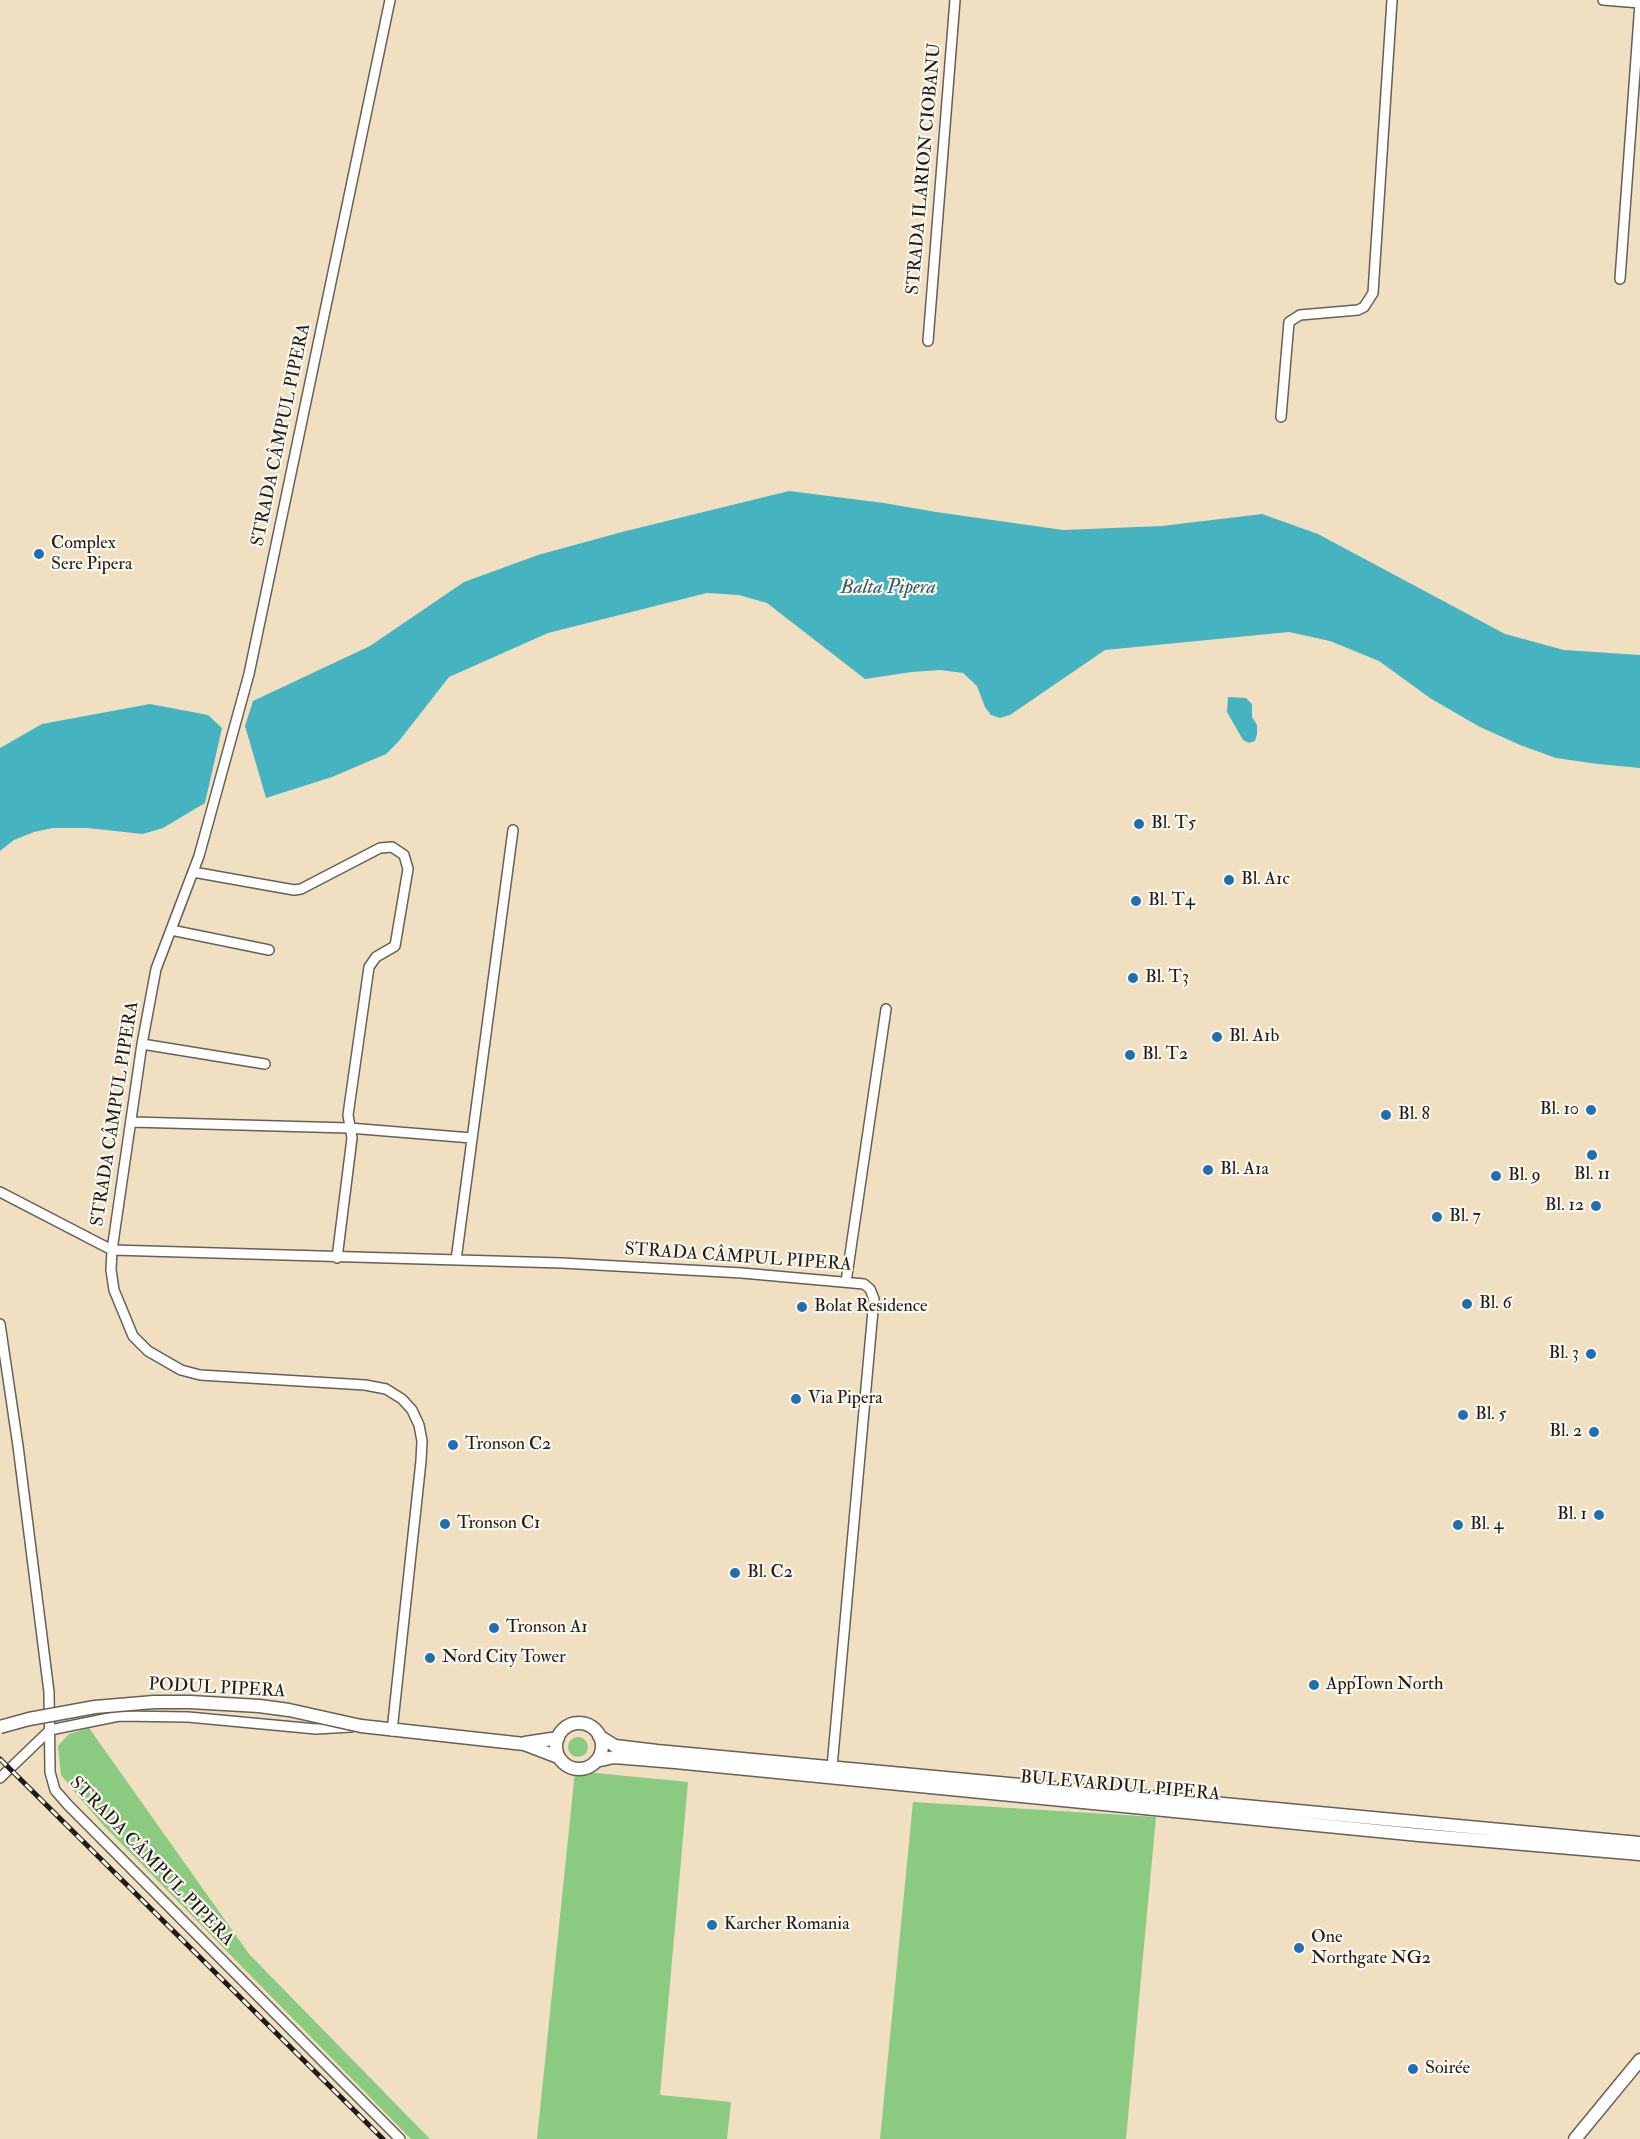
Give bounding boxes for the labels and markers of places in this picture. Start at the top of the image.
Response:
place label: Complex Sere Pipera [51,533,132,576]
marker: Complex Sere Pipera [32,547,46,561]
place label: Bl. T5 [1151,813,1196,835]
marker: Bl. T5 [1132,817,1146,831]
place label: Bl. A1c [1241,869,1290,891]
marker: Bl. A1c [1222,873,1236,887]
place label: Bl. T4 [1148,890,1195,912]
marker: Bl. T4 [1129,894,1143,908]
place label: Bl. T3 [1145,967,1189,989]
marker: Bl. T3 [1126,971,1140,985]
place label: Bl. A1b [1229,1026,1279,1048]
marker: Bl. A1b [1210,1030,1224,1044]
place label: Bl. T2 [1142,1044,1188,1066]
marker: Bl. T2 [1123,1048,1137,1062]
place label: Bl. 10 [1540,1099,1579,1121]
marker: Bl. 10 [1584,1103,1598,1117]
place label: Bl. 8 [1398,1104,1430,1126]
marker: Bl. 8 [1379,1108,1393,1122]
marker: Bl. 11 [1585,1148,1599,1162]
place label: Bl. A1a [1220,1159,1269,1181]
marker: Bl. A1a [1201,1163,1215,1177]
place label: Bl. 11 [1574,1164,1610,1186]
place label: Bl. 9 [1508,1165,1541,1187]
marker: Bl. 9 [1489,1169,1503,1183]
place label: Bl. 12 [1545,1195,1584,1217]
marker: Bl. 12 [1589,1199,1603,1213]
place label: Bl. 7 [1449,1206,1481,1228]
marker: Bl. 7 [1430,1210,1444,1224]
place label: Bl. 6 [1479,1293,1512,1315]
place label: Bolat Residence [814,1296,928,1318]
marker: Bl. 6 [1460,1297,1474,1311]
marker: Bolat Residence [795,1300,809,1314]
place label: Bl. 3 [1548,1343,1579,1365]
marker: Bl. 3 [1584,1347,1598,1361]
place label: Via Pipera [808,1388,883,1410]
marker: Via Pipera [789,1392,803,1406]
place label: Bl. 5 [1475,1404,1507,1426]
marker: Bl. 5 [1456,1408,1470,1422]
place label: Bl. 2 [1549,1421,1582,1443]
marker: Bl. 2 [1587,1425,1601,1439]
place label: Tronson C2 [465,1434,551,1456]
marker: Tronson C2 [446,1438,460,1452]
place label: Bl. 1 [1557,1504,1587,1526]
marker: Bl. 1 [1592,1508,1606,1522]
place label: Tronson C1 [457,1513,541,1535]
place label: Bl. 4 [1470,1514,1503,1536]
marker: Tronson C1 [438,1517,452,1531]
marker: Bl. 4 [1451,1518,1465,1532]
place label: Bl. C2 [747,1562,793,1584]
marker: Bl. C2 [728,1566,742,1580]
place label: Tronson A1 [506,1617,588,1639]
marker: Tronson A1 [487,1621,501,1635]
place label: Nord City Tower [442,1647,566,1669]
marker: Nord City Tower [423,1651,437,1665]
place label: AppTown North [1326,1674,1443,1696]
marker: AppTown North [1307,1678,1321,1692]
place label: Karcher Romania [724,1914,850,1936]
marker: Karcher Romania [705,1918,719,1932]
place label: One Northgate NG2 [1311,1927,1431,1970]
marker: One Northgate NG2 [1292,1941,1306,1955]
place label: Soirée [1425,2058,1470,2080]
marker: Soirée [1406,2062,1420,2076]

